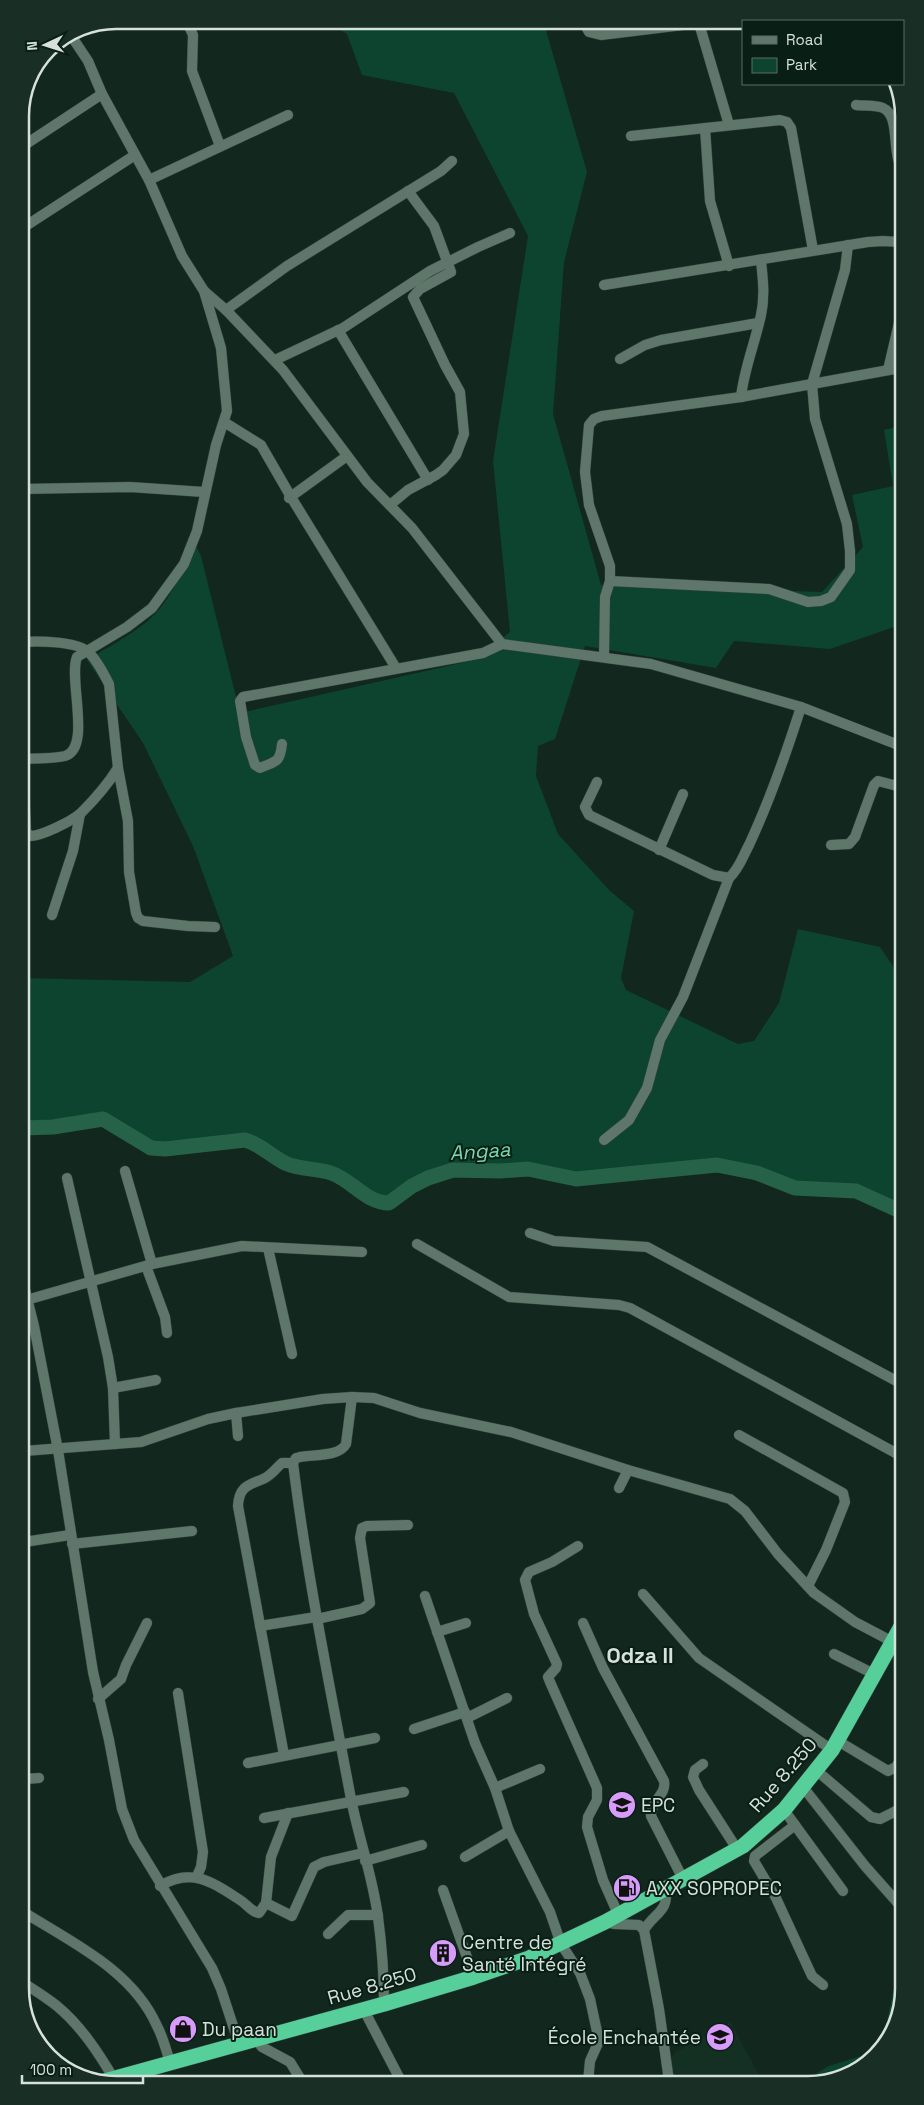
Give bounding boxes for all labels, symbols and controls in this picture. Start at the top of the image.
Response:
north arrow [20,20,70,70]
legend [742,20,904,85]
text: Road [786,30,823,49]
text: N [23,41,41,51]
text: Park [786,55,817,74]
water label: Angaa [449,1136,512,1166]
district label: Odza II [606,1642,674,1669]
street label: Rue 8.250 [744,1732,822,1818]
school or university icon: EPC [607,1790,637,1820]
place label: EPC [641,1793,675,1818]
fuel station icon: AXX SOPROPEC [612,1873,642,1903]
place label: AXX SOPROPEC [646,1876,782,1901]
place label: Centre de Santé Intégré [462,1930,586,1977]
building icon: Centre de Santé Intégré [428,1938,458,1968]
street label: Rue 8.250 [325,1961,419,2011]
shop icon: Du paan [168,2014,198,2044]
place label: Du paan [202,2017,277,2042]
school or university icon: École Enchantée [705,2022,735,2052]
place label: École Enchantée [548,2025,701,2050]
scale bar [22,2052,144,2084]
text: 100 m [30,2060,72,2079]

